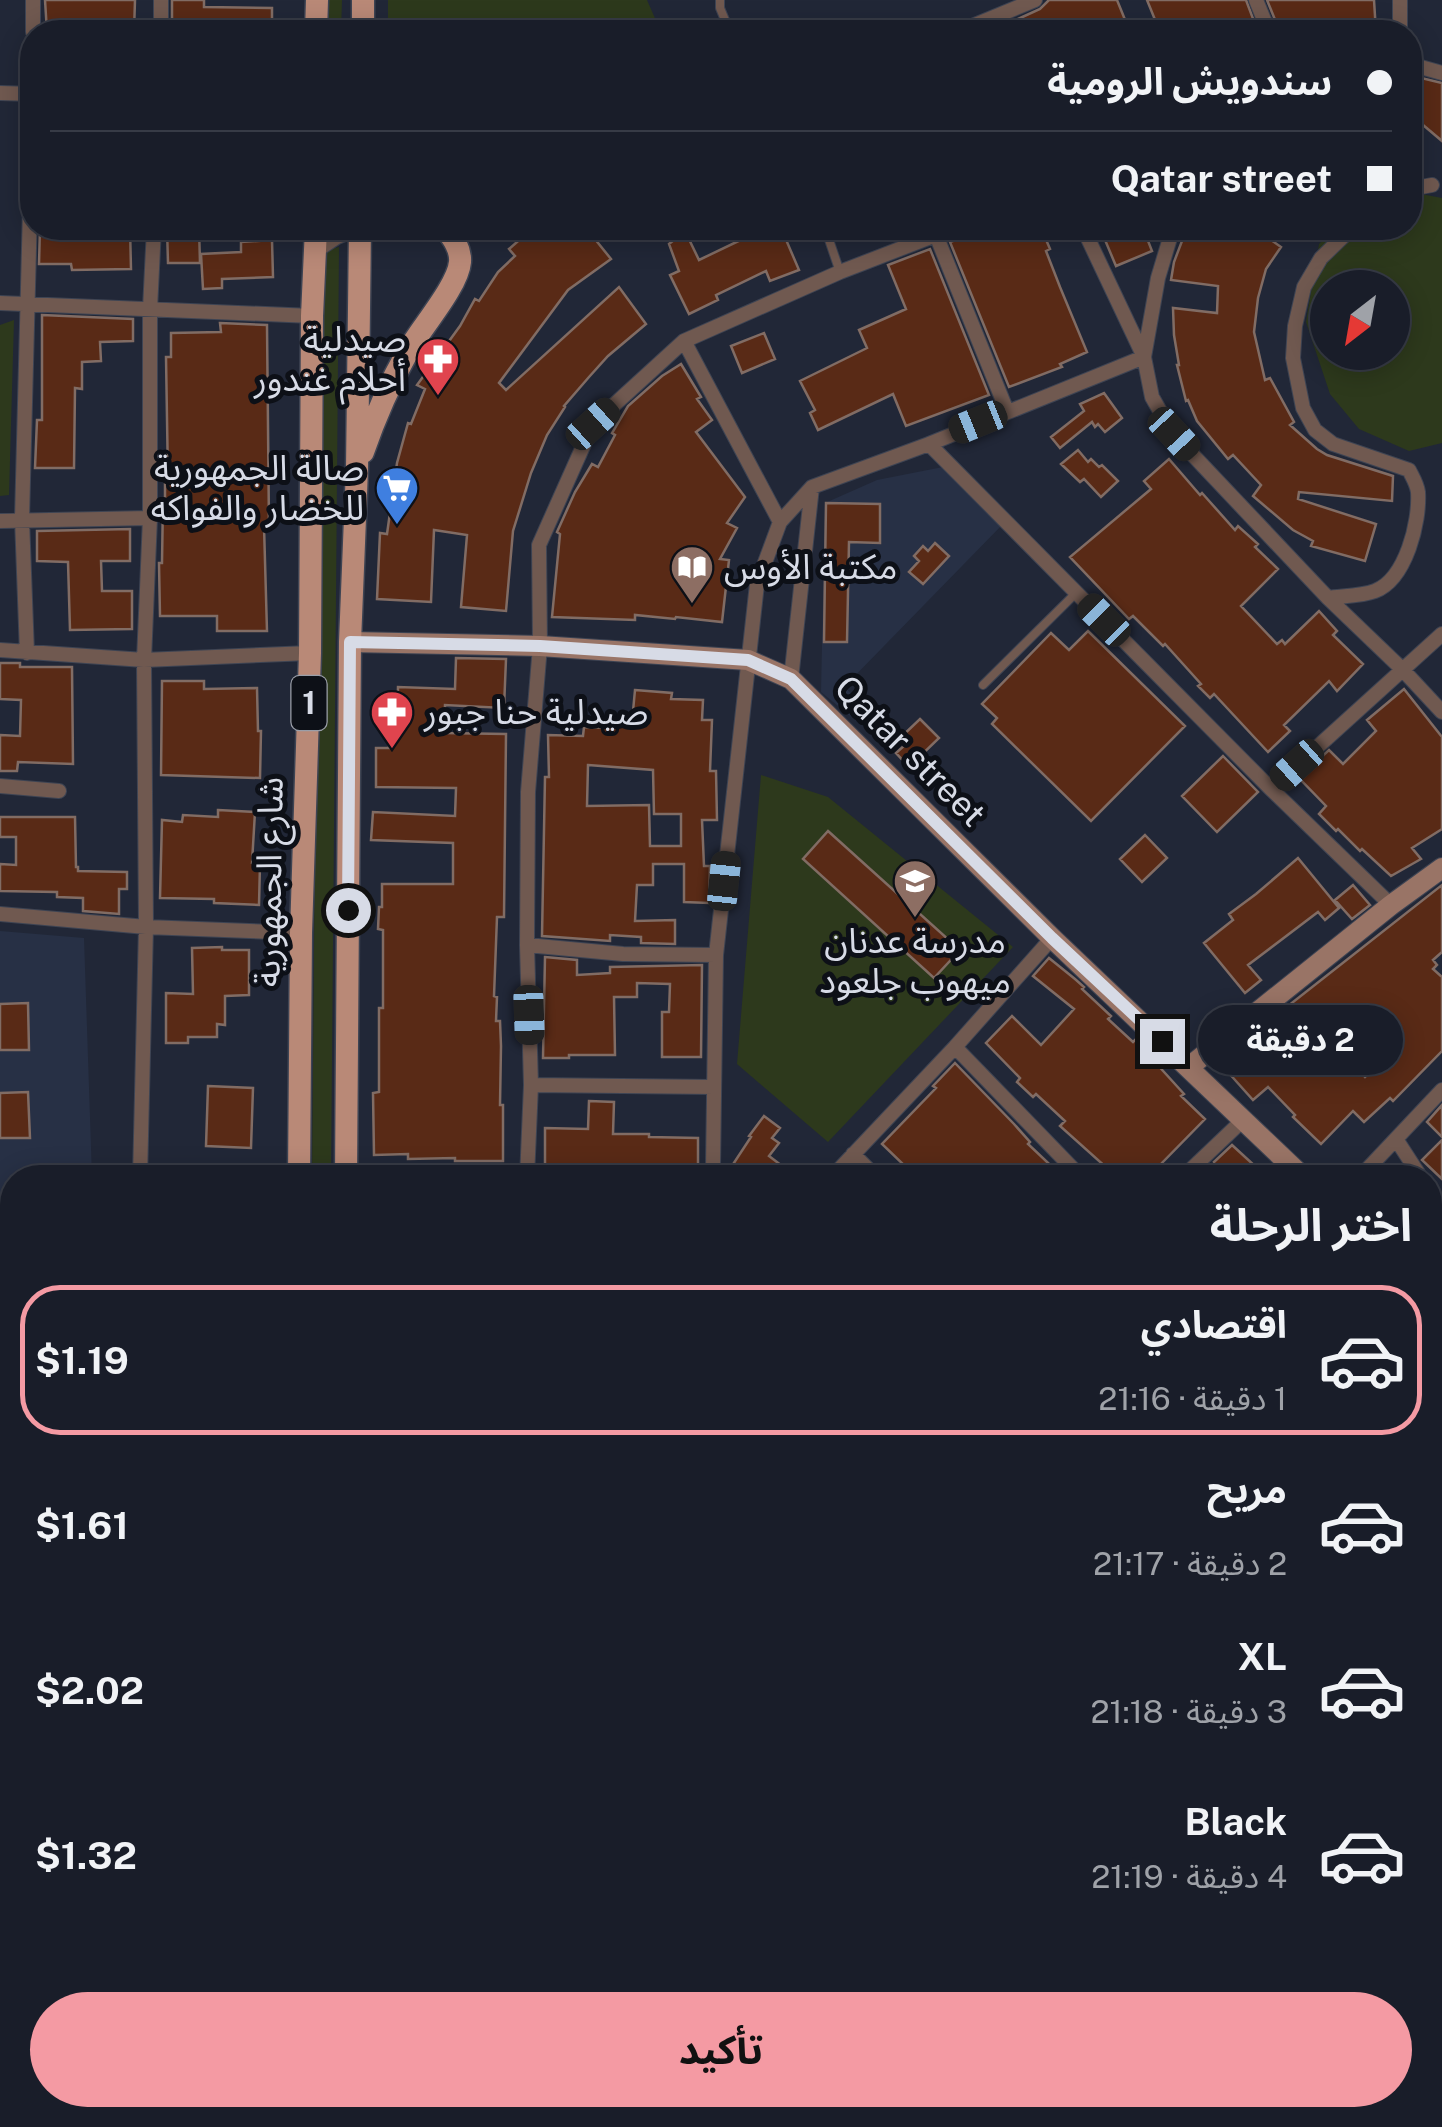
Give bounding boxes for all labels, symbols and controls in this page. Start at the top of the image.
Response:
text: سندويش الرومية [1047,59,1332,104]
text: Qatar street [1111,156,1332,201]
north arrow [1310,270,1410,370]
map controls [1310,270,1410,370]
place label: صيدلية أحلام غندور [253,318,406,405]
pharmacy icon: صيدلية أحلام غندور [415,336,461,397]
car [561,393,625,455]
car [945,397,1011,447]
car [1143,402,1205,466]
place label: صالة الجمهورية للخضار والفواكه [151,447,364,529]
supermarket icon: صالة الجمهورية للخضار والفواكه [374,465,420,526]
library icon: مكتبة الأوس [669,544,715,605]
place label: مكتبة الأوس [724,546,897,587]
car [1072,588,1136,652]
street label: Qatar street [826,667,994,835]
road number: 1 [292,676,326,730]
pharmacy icon: صيدلية حنا جبور [369,689,415,750]
place label: صيدلية حنا جبور [423,691,648,733]
car [1265,734,1329,796]
street label: شارع الجمهورية [246,777,297,988]
car [706,850,742,912]
school or university icon: مدرسة عدنان ميهوب جلعود [892,858,938,919]
route start [326,888,371,933]
place label: مدرسة عدنان ميهوب جلعود [819,920,1011,1001]
car [513,984,545,1046]
callout: 2 دقيقة [1197,1006,1402,1076]
route end [1140,1019,1185,1064]
text: 2 دقيقة [1246,1021,1355,1058]
text: اختر الرحلة [1210,1198,1412,1251]
text: اقتصادي [1141,1302,1287,1347]
icon: car [1317,1315,1407,1405]
text: $1.19 [35,1338,129,1383]
text: 1 دقيقة · 21:16 [1098,1380,1287,1417]
text: مريح [1207,1467,1287,1512]
icon: car [1317,1480,1407,1570]
text: $1.61 [35,1503,129,1548]
text: 2 دقيقة · 21:17 [1093,1545,1287,1582]
text: XL [1238,1634,1287,1679]
icon: car [1317,1645,1407,1735]
text: $2.02 [35,1668,144,1713]
text: 3 دقيقة · 21:18 [1090,1693,1287,1730]
text: Black [1184,1799,1287,1844]
icon: car [1317,1810,1407,1900]
text: $1.32 [35,1833,137,1878]
text: 4 دقيقة · 21:19 [1091,1858,1287,1895]
button: تأكيد [30,1992,1412,2107]

